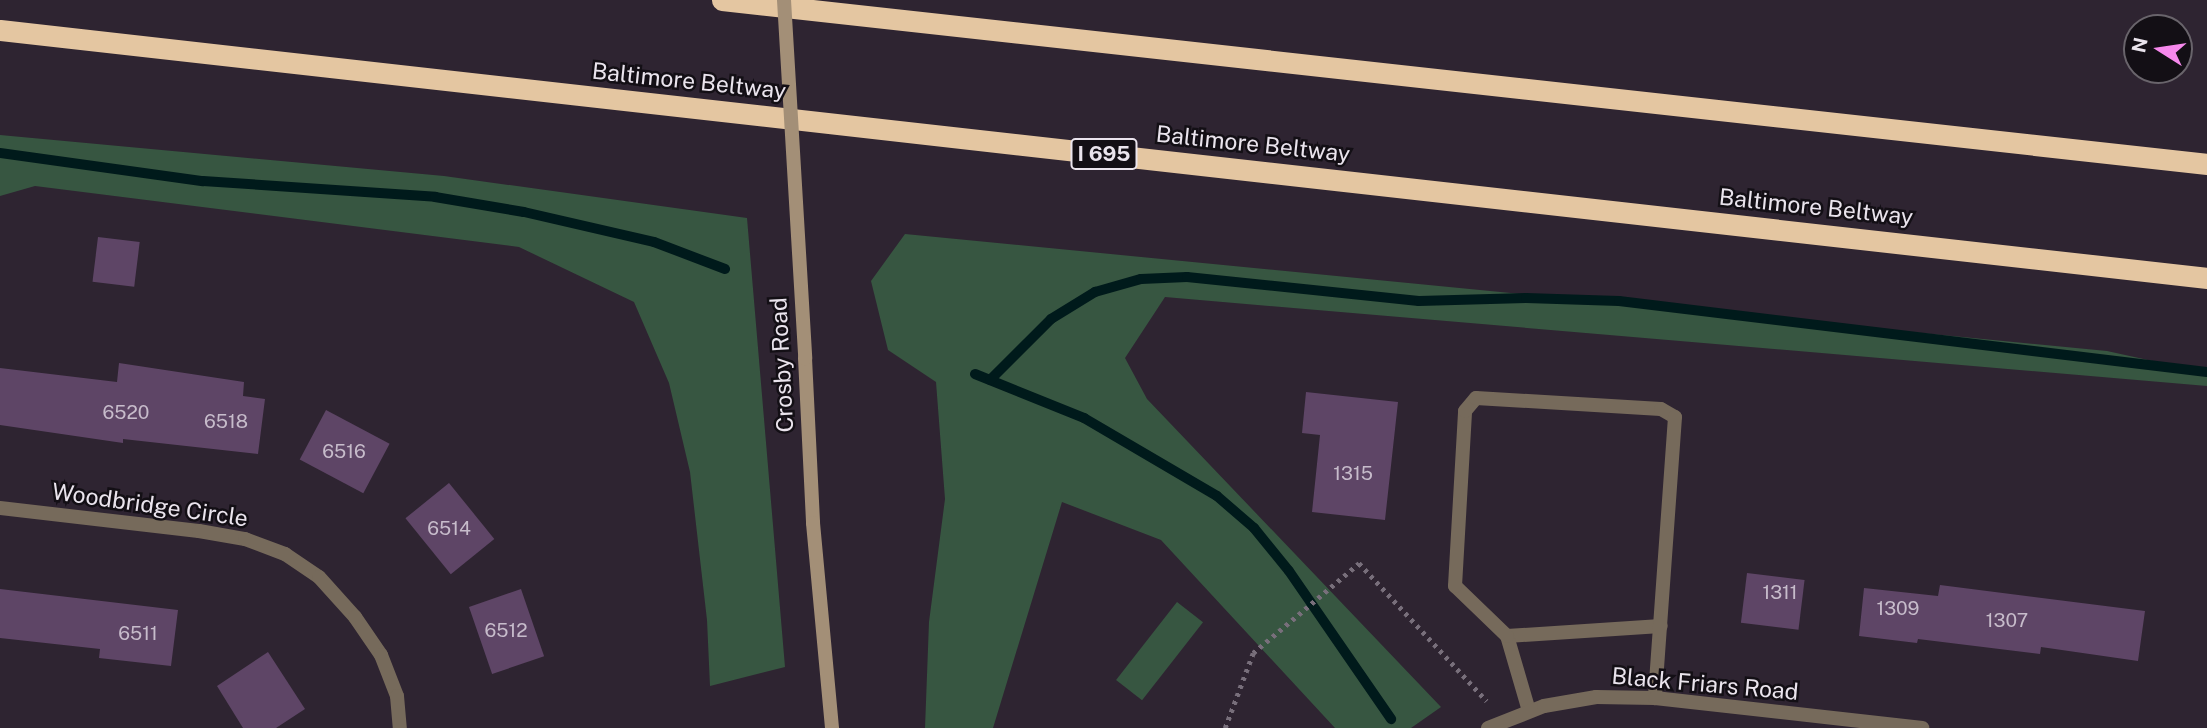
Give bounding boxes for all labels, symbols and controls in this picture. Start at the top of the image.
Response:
north arrow [2123,14,2193,84]
text: N [2127,36,2152,55]
street label: Baltimore Beltway [590,57,788,105]
street label: Baltimore Beltway [1154,120,1352,168]
road number: I 695 [1069,136,1139,172]
street label: Baltimore Beltway [1717,183,1915,231]
street label: Crosby Road [765,297,799,433]
house number: 6520 [103,402,149,424]
house number: 6518 [204,411,248,433]
house number: 6516 [322,441,366,463]
house number: 1315 [1333,463,1373,485]
street label: Woodbridge Circle [50,478,250,532]
house number: 6514 [427,518,471,540]
house number: 1311 [1762,582,1798,604]
house number: 1309 [1877,598,1919,620]
house number: 1307 [1986,610,2028,632]
house number: 6512 [484,620,528,642]
house number: 6511 [118,623,158,645]
street label: Black Friars Road [1610,662,1800,706]

